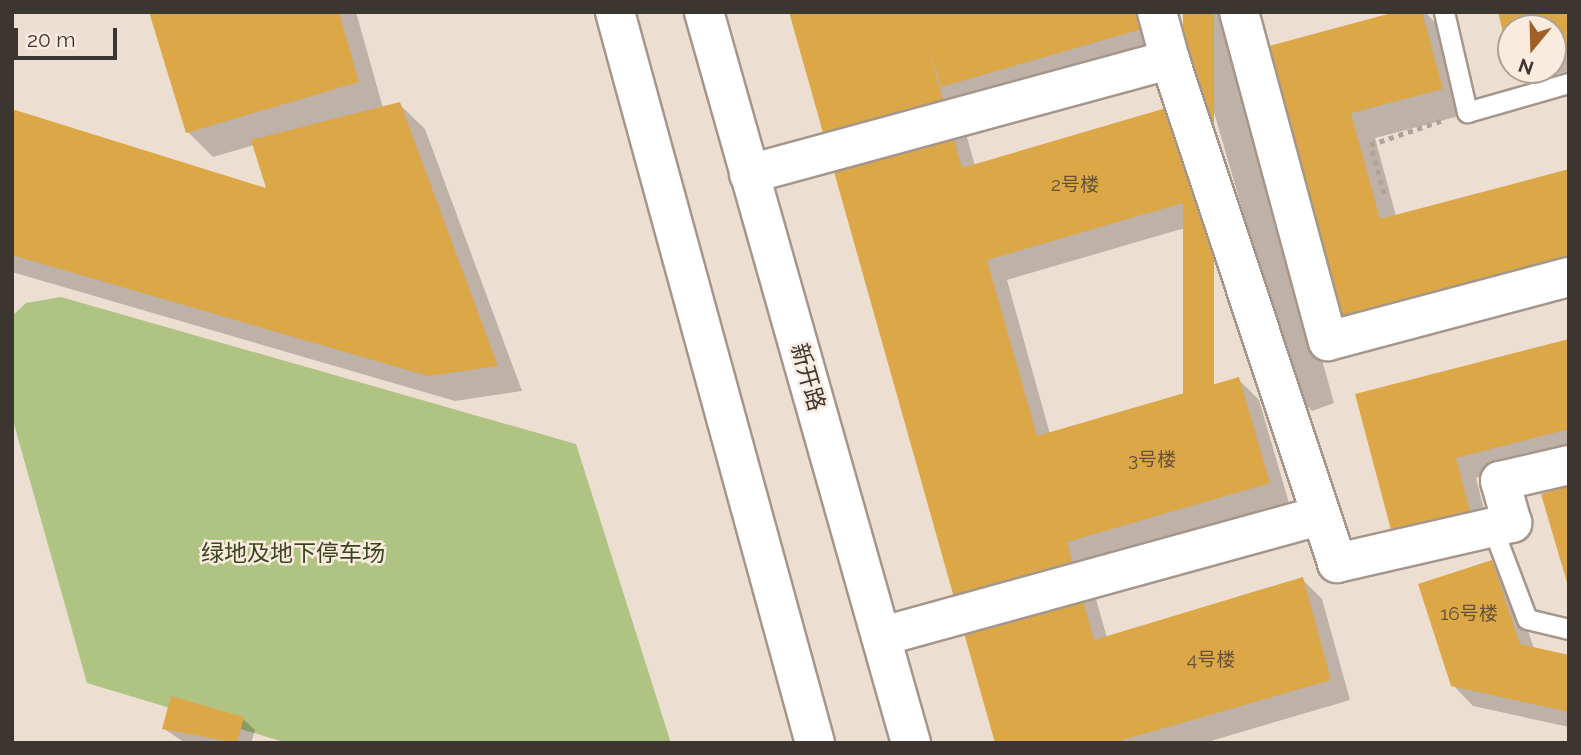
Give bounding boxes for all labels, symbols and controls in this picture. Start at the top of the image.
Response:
scale bar [18,14,121,58]
north arrow [1497,14,1567,84]
text: 20 m [27,27,75,52]
text: N [1515,54,1536,80]
house number: 2号楼 [1051,174,1099,196]
street label: 新开路 [785,340,831,414]
house number: 3号楼 [1128,449,1176,471]
park label: 绿地及地下停车场 [201,539,385,567]
house number: 16号楼 [1440,603,1498,625]
house number: 4号楼 [1187,649,1235,671]

